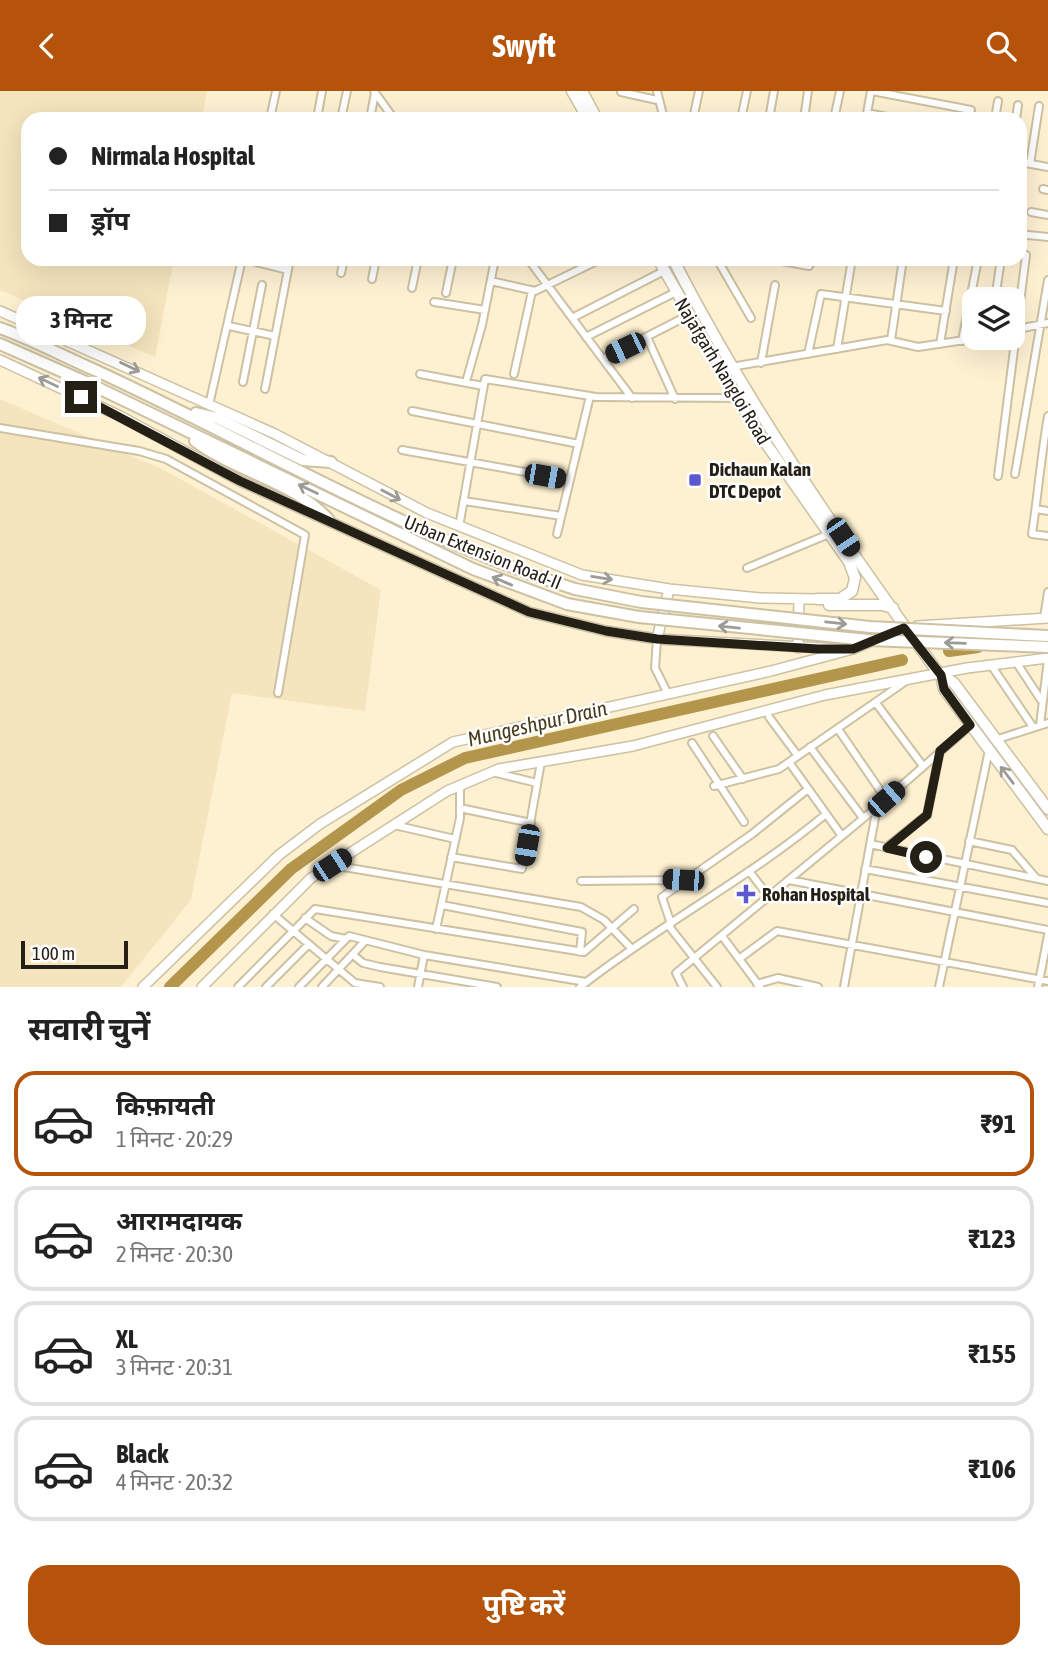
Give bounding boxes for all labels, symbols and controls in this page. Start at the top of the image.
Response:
icon: back [28,27,66,65]
text: Swyft [492,27,556,64]
icon: search [982,27,1020,65]
text: Nirmala Hospital [91,141,255,171]
text: ड्रॉप [91,206,129,236]
map controls [962,287,1025,350]
button: layers [962,287,1025,350]
street label: Najafgarh Nangloi Road [671,294,775,448]
callout: 3 मिनट [16,295,146,345]
text: 3 मिनट [50,307,112,333]
car [602,329,649,367]
one-way arrow [119,361,140,374]
one-way arrow [38,375,60,388]
route end [65,381,97,413]
place label: Dichaun Kalan DTC Depot [709,458,811,502]
car [523,462,568,490]
marker: Dichaun Kalan DTC Depot [687,472,703,488]
one-way arrow [298,482,319,495]
one-way arrow [380,489,401,502]
street label: Urban Extension Road-II [401,510,565,594]
car [823,514,864,560]
one-way arrow [590,572,613,585]
one-way arrow [492,574,514,587]
one-way arrow [825,617,847,630]
one-way arrow [718,620,740,633]
one-way arrow [944,637,967,650]
water label: Mungeshpur Drain [465,695,609,751]
one-way arrow [999,766,1014,784]
car [864,777,909,821]
car [514,822,541,868]
route start [910,841,942,873]
car [309,845,356,885]
car [662,868,705,892]
place label: Rohan Hospital [762,883,871,905]
marker: Rohan Hospital [736,884,756,904]
scale bar [21,938,128,970]
text: 100 m [32,942,75,964]
text: सवारी चुनें [28,1010,150,1047]
text: किफ़ायती [116,1091,215,1121]
icon: car [32,1092,95,1155]
text: ₹91 [980,1109,1016,1139]
text: 1 मिनट · 20:29 [116,1126,233,1152]
text: आरामदायक [116,1206,242,1236]
icon: car [32,1207,95,1270]
text: ₹123 [968,1224,1016,1254]
text: 2 मिनट · 20:30 [116,1241,233,1267]
icon: car [32,1322,95,1385]
text: XL [116,1324,138,1354]
text: ₹155 [968,1339,1016,1369]
text: 3 मिनट · 20:31 [116,1354,233,1380]
icon: car [32,1437,95,1500]
text: Black [116,1439,168,1469]
text: ₹106 [968,1454,1016,1484]
text: 4 मिनट · 20:32 [116,1469,233,1495]
button: पुष्टि करें [28,1565,1020,1645]

